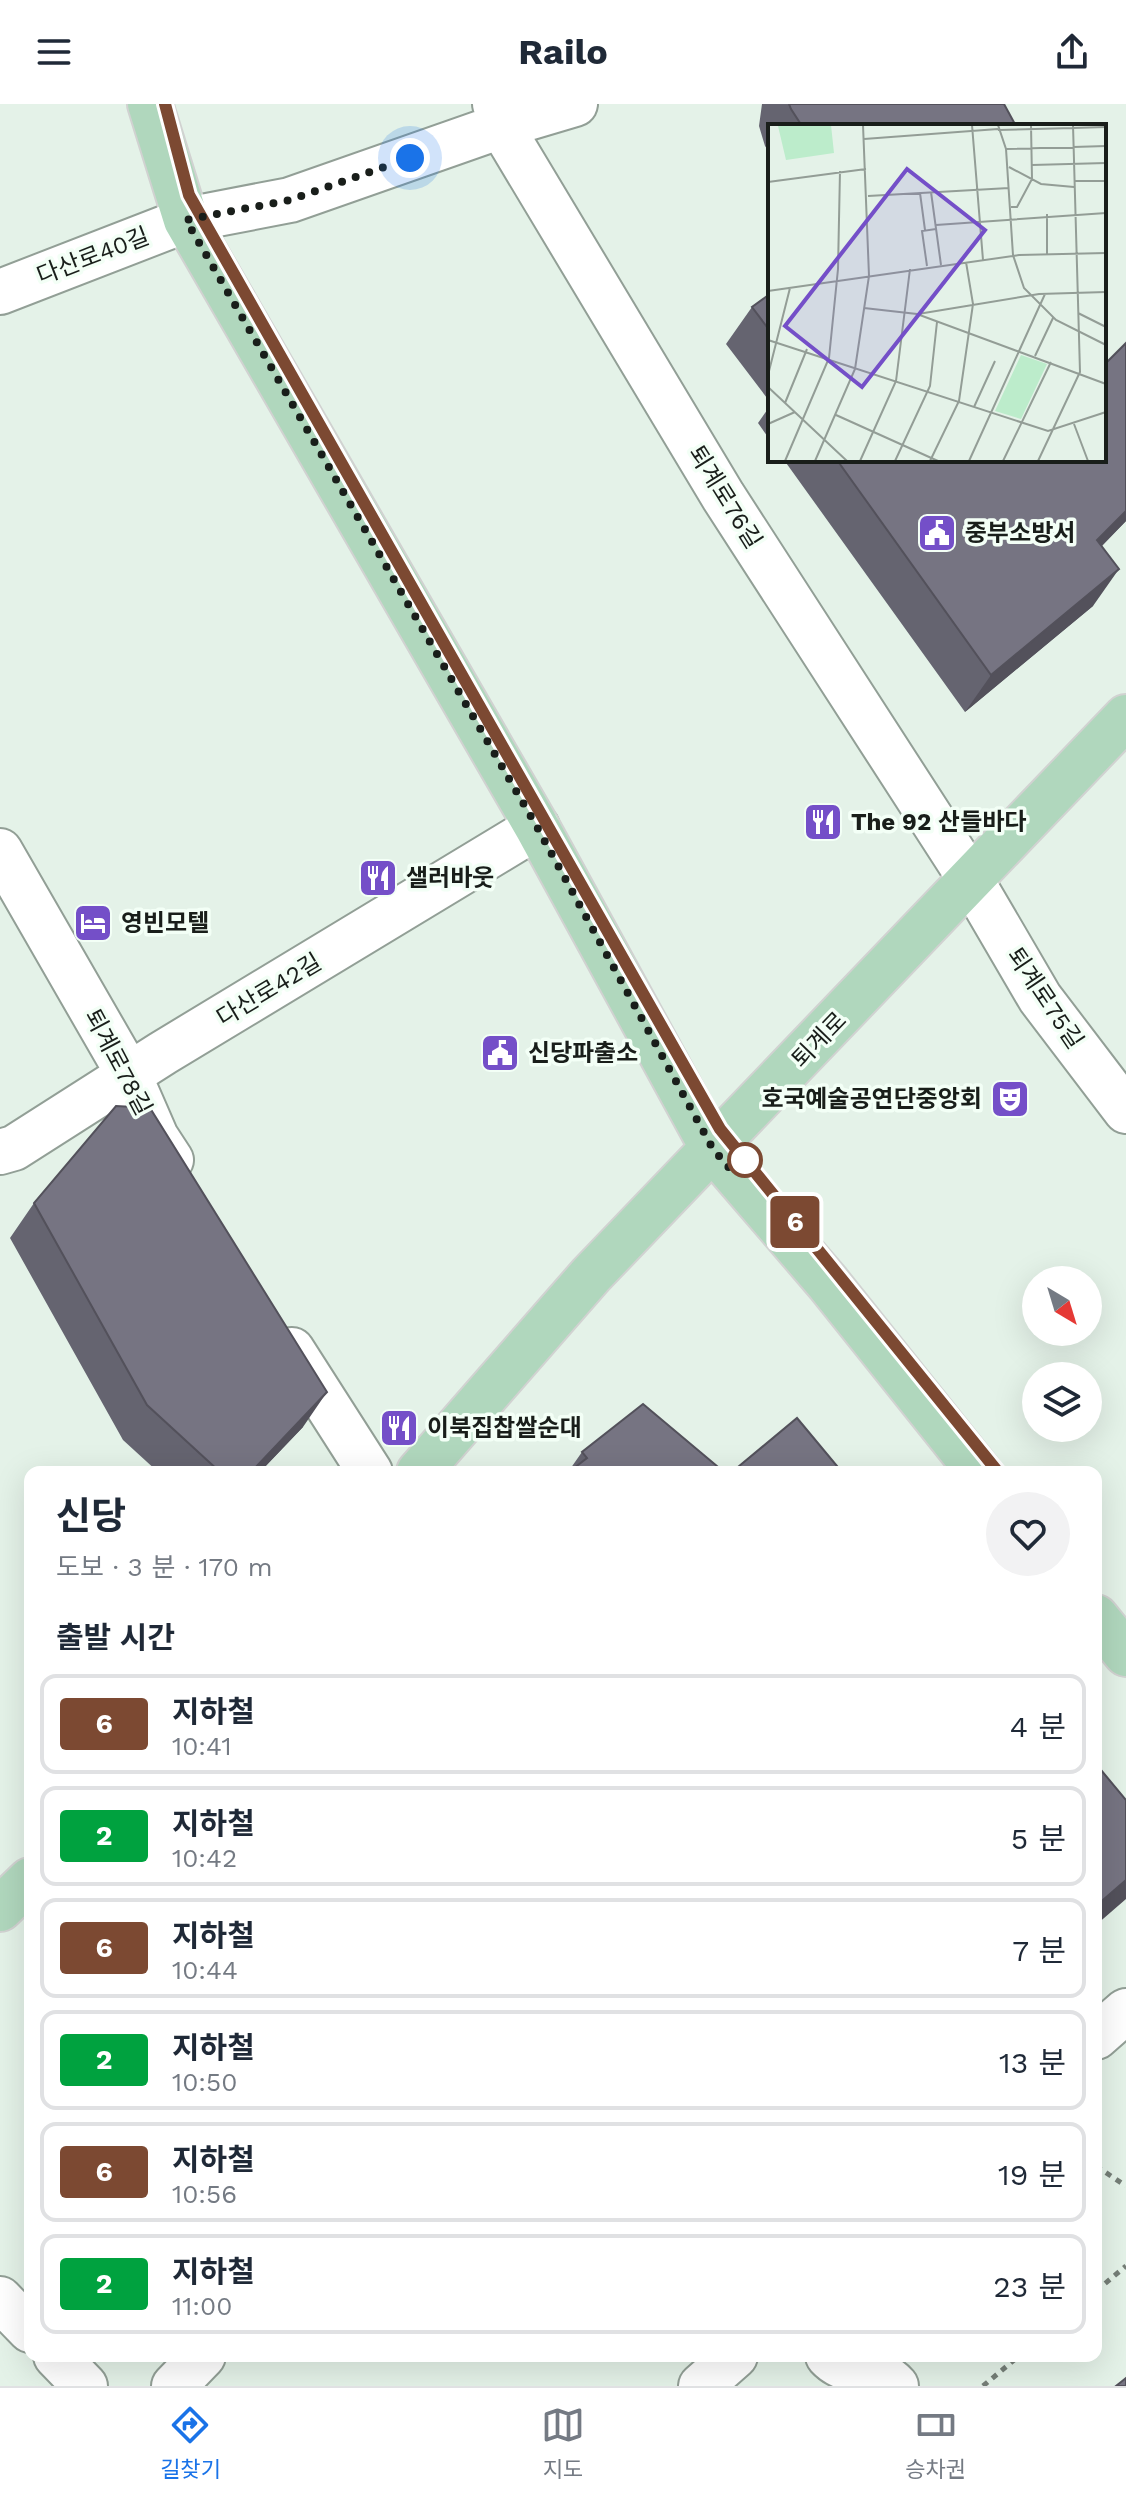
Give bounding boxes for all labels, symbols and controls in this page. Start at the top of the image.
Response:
icon: menu [32,30,76,74]
icon: share [1050,30,1094,74]
text: Railo [518,31,608,73]
inset map [768,124,1106,462]
your location [390,138,430,178]
street label: 다산로40길 [33,222,153,290]
street label: 퇴계로76길 [682,440,768,554]
public building icon: 중부소방서 [916,512,958,554]
place label: 중부소방서 [965,519,1075,547]
restaurant icon: The 92 산들바다 [802,801,844,843]
place label: The 92 산들바다 [851,808,1026,836]
restaurant icon: 샐러바웃 [357,857,399,899]
place label: 샐러바웃 [406,864,494,892]
hotel icon: 영빈모텔 [72,902,114,944]
place label: 영빈모텔 [121,909,209,937]
street label: 퇴계로75길 [1001,942,1089,1054]
street label: 다산로42길 [212,948,326,1032]
street label: 퇴계로78길 [78,1004,158,1120]
street label: 퇴계로 [786,1006,852,1074]
public building icon: 신당파출소 [479,1032,521,1074]
place label: 신당파출소 [528,1039,638,1067]
theatre icon: 호국예술공연단중앙회 [989,1078,1031,1120]
place label: 호국예술공연단중앙회 [761,1085,982,1113]
unlabelled marker [728,1143,762,1177]
line badge: 6 [769,1196,821,1248]
text: 6 [786,1205,804,1238]
north arrow [1022,1266,1102,1346]
map controls [1022,1266,1102,1442]
button: layers [1022,1362,1102,1442]
restaurant icon: 이북집찹쌀순대 [378,1407,420,1449]
place label: 이북집찹쌀순대 [427,1414,582,1442]
button: heart [986,1492,1070,1576]
text: 신당 [56,1494,126,1538]
text: 도보 · 3 분 · 170 m [56,1552,273,1582]
text: 출발 시간 [56,1620,175,1655]
text: 지하철 [172,1694,255,1729]
text: 6 [95,1707,113,1740]
text: 4 분 [1010,1709,1066,1744]
text: 10:41 [172,1731,232,1761]
text: 지하철 [172,1806,255,1841]
text: 2 [96,1819,112,1852]
text: 5 분 [1011,1821,1066,1856]
text: 10:42 [172,1843,237,1873]
text: 지하철 [172,1918,255,1953]
text: 6 [95,1931,113,1964]
text: 7 분 [1012,1933,1066,1968]
text: 10:44 [172,1955,238,1985]
text: 지하철 [172,2030,255,2065]
text: 2 [96,2043,112,2076]
text: 13 분 [999,2045,1066,2080]
text: 10:50 [172,2067,237,2097]
text: 지하철 [172,2142,255,2177]
text: 6 [95,2155,113,2188]
text: 19 분 [998,2157,1066,2192]
text: 10:56 [172,2179,237,2209]
text: 지하철 [172,2254,255,2289]
text: 2 [96,2267,112,2300]
text: 23 분 [993,2269,1066,2304]
text: 11:00 [172,2291,232,2321]
tab: 길찾기 [160,2403,221,2483]
tab: 지도 [541,2403,585,2483]
tab: 승차권 [905,2403,966,2483]

